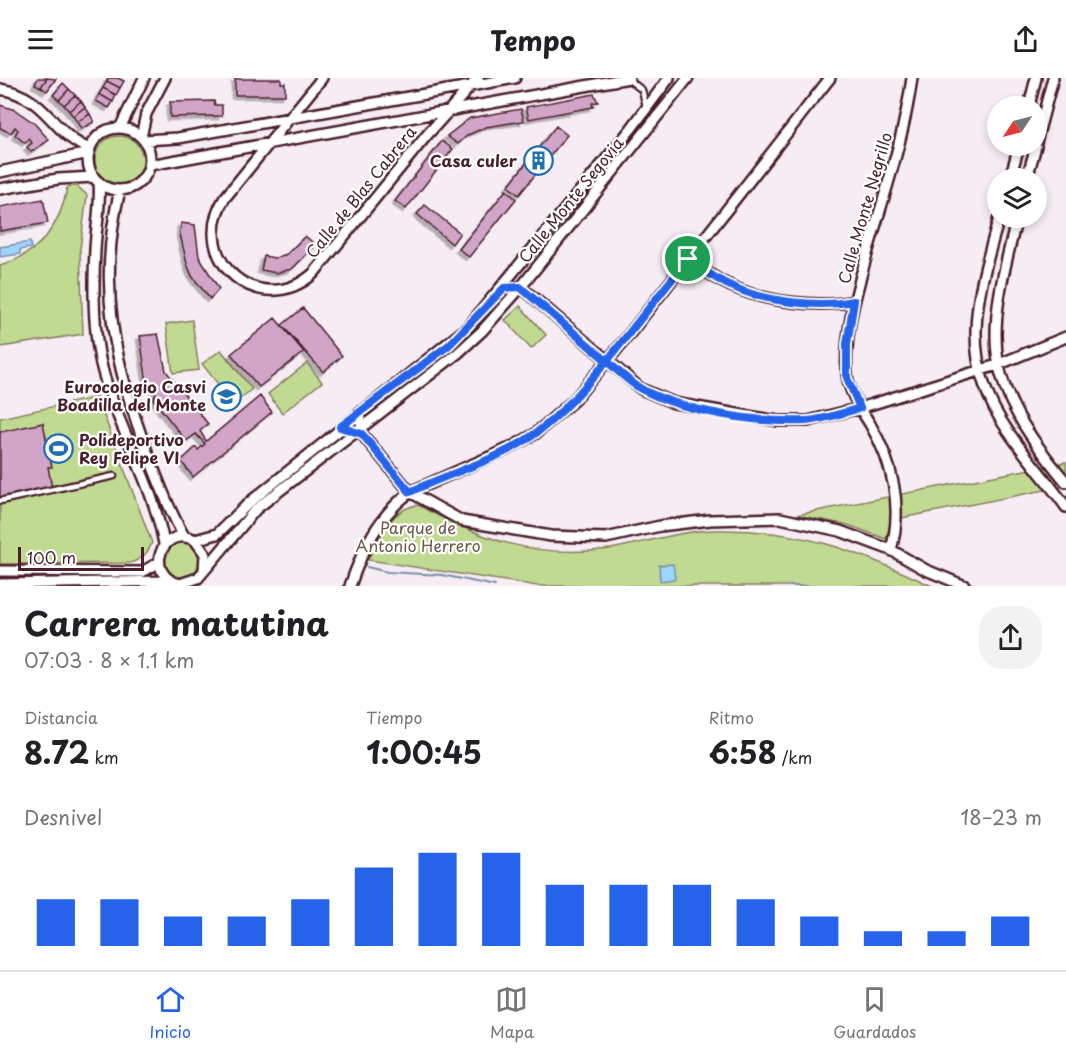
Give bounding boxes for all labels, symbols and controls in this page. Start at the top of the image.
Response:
text: Tempo [490,19,576,60]
icon: menu [24,23,57,56]
icon: share [1009,23,1042,56]
north arrow [987,96,1047,156]
map controls [987,96,1047,228]
street label: Calle de Blas Cabrera [299,120,421,263]
street label: Calle Monte Negrillo [831,129,897,286]
street label: Calle Monte Segovia [512,131,629,267]
building icon: Casa culer [522,145,554,177]
place label: Casa culer [430,148,518,172]
button: layers [987,168,1047,228]
pin [662,233,713,284]
icon: arrive [671,242,704,275]
place label: Eurocolegio Casvi Boadilla del Monte [57,374,206,416]
school or university icon: Eurocolegio Casvi Boadilla del Monte [211,380,243,412]
place label: Polideportivo Rey Felipe VI [79,427,184,469]
sports icon: Polideportivo Rey Felipe VI [42,433,74,465]
park label: Parque de Antonio Herrero [355,515,481,557]
scale bar [18,544,144,571]
text: 100 m [27,545,76,569]
text: Carrera matutina [24,597,329,647]
button: share [979,606,1042,669]
text: 07:03 · 8 × 1.1 km [24,645,195,675]
text: Distancia [24,705,98,729]
text: Tiempo [366,705,422,729]
text: Ritmo [709,705,754,729]
text: 8.72 [24,729,89,774]
text: 1:00:45 [366,729,482,774]
text: 6:58 [709,729,777,774]
text: km [89,745,118,769]
text: /km [777,745,812,769]
text: Desnivel [24,802,102,832]
text: 18–23 m [960,802,1042,832]
tab: Inicio [150,983,191,1043]
tab: Mapa [490,983,534,1043]
tab: Guardados [833,983,916,1043]

